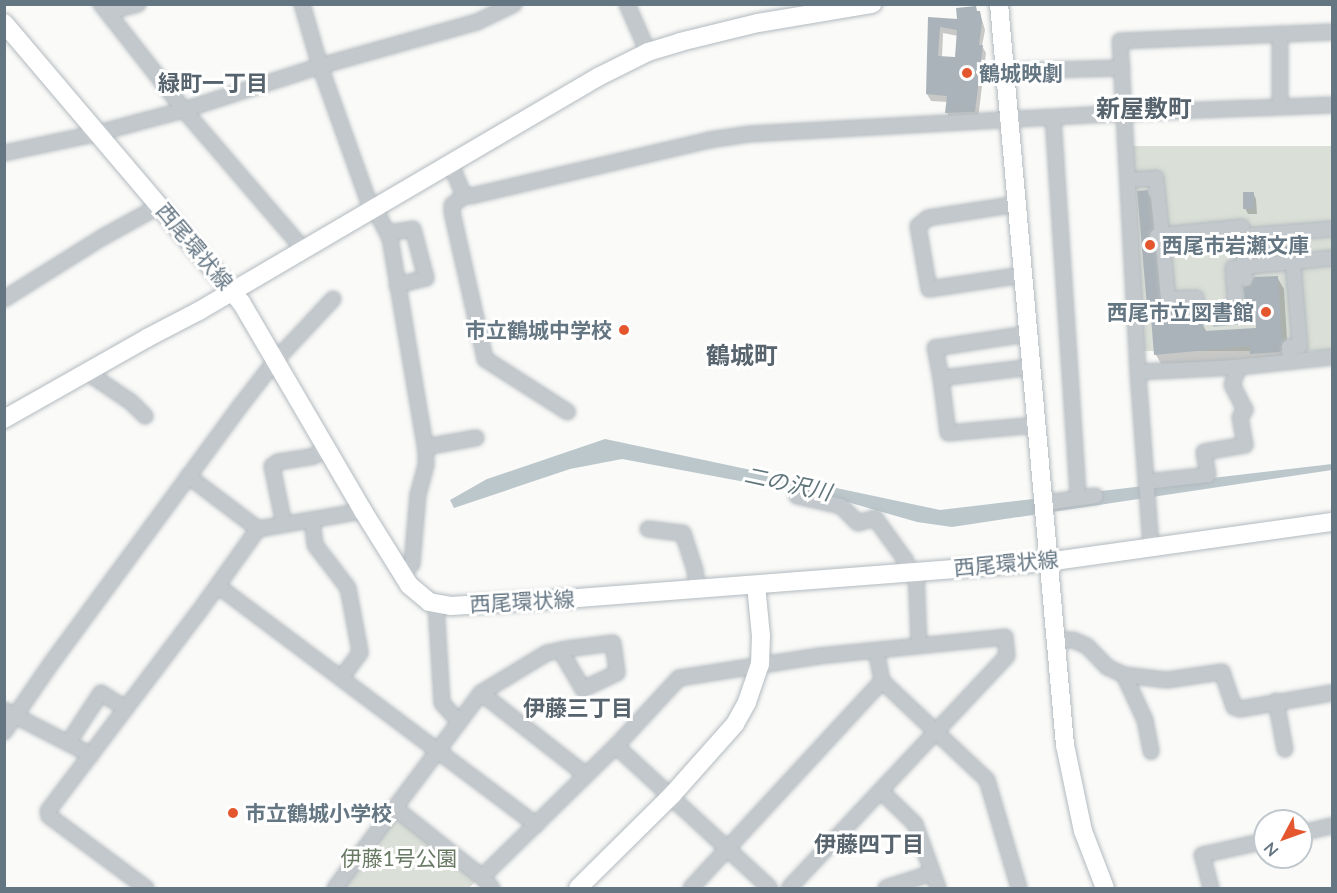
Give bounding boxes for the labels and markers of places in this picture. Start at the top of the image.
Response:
place label: 鶴城映劇 [979,60,1063,86]
marker: 鶴城映劇 [960,66,974,80]
place label: 西尾市岩瀬文庫 [1162,232,1309,258]
marker: 西尾市岩瀬文庫 [1143,238,1157,252]
place label: 西尾市立図書館 [1107,299,1254,325]
marker: 西尾市立図書館 [1259,305,1273,319]
place label: 市立鶴城中学校 [465,317,612,343]
marker: 市立鶴城中学校 [617,323,631,337]
place label: 市立鶴城小学校 [245,800,392,826]
marker: 市立鶴城小学校 [226,806,240,820]

